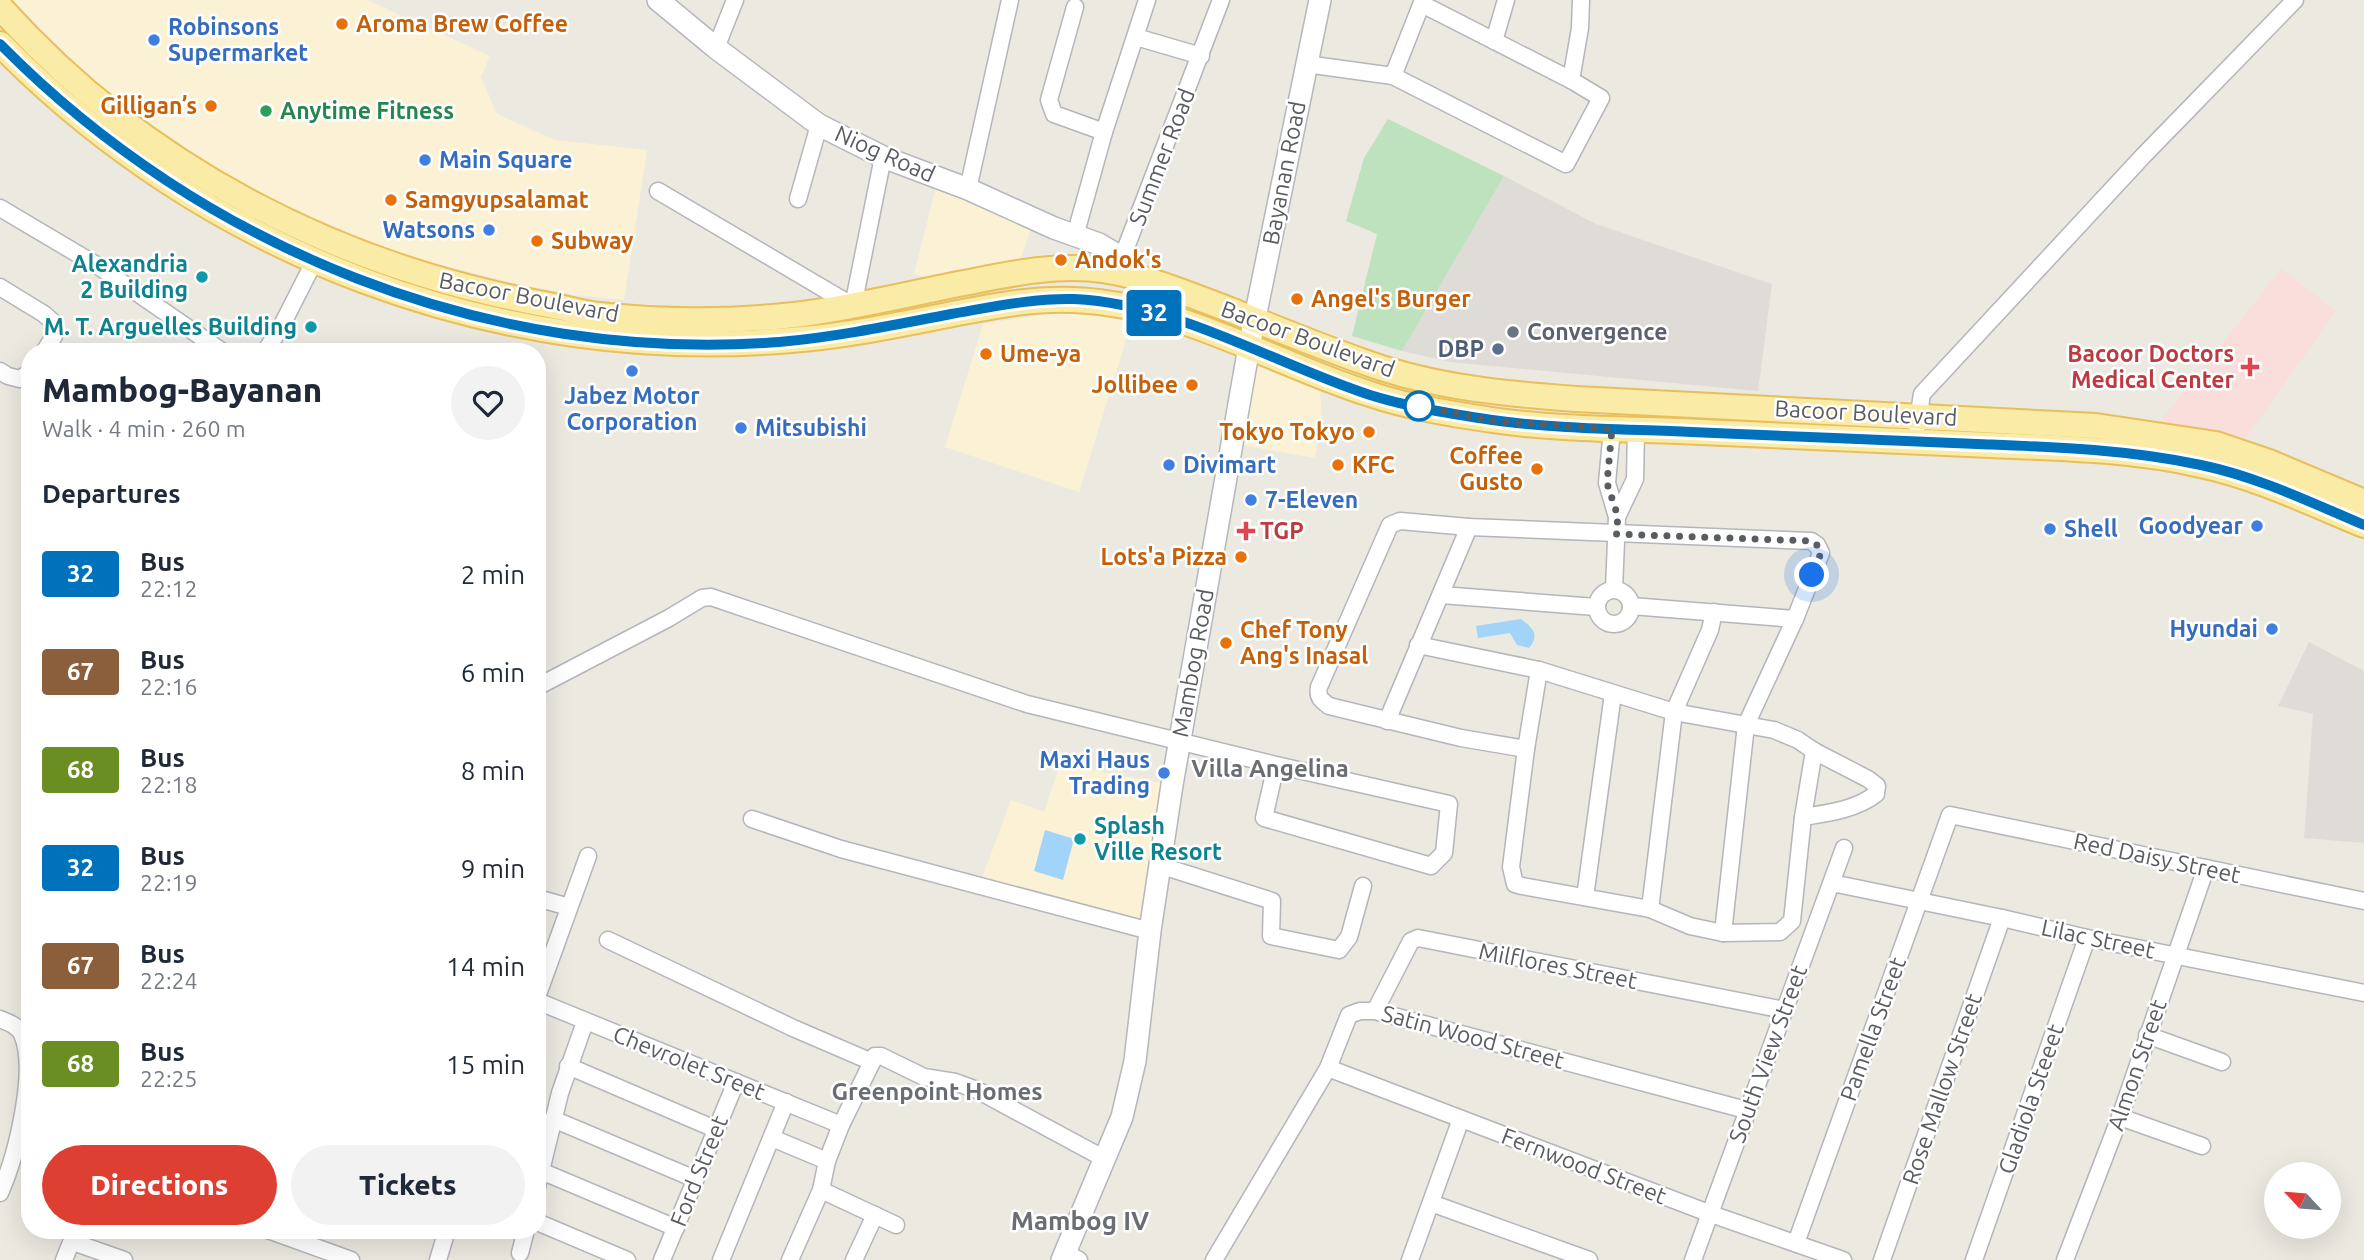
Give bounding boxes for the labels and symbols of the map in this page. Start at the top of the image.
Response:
place label: Aroma Brew Coffee [356,11,568,36]
place label: Robinsons Supermarket [168,14,308,65]
marker: Aroma Brew Coffee [334,16,350,32]
marker: Robinsons Supermarket [146,32,162,48]
street label: Summer Road [1124,85,1199,229]
place label: Gilligan’s [100,93,197,118]
marker: Gilligan’s [203,98,219,114]
place label: Anytime Fitness [280,98,454,123]
street label: Bayanan Road [1257,99,1310,247]
marker: Anytime Fitness [258,103,274,119]
street label: Niog Road [831,120,939,187]
place label: Main Square [439,147,573,172]
marker: Main Square [417,152,433,168]
place label: Samgyupsalamat [405,187,589,212]
marker: Samgyupsalamat [383,192,399,208]
place label: Watsons [383,217,475,242]
marker: Watsons [481,222,497,238]
place label: Subway [551,228,633,253]
marker: Subway [529,233,545,249]
place label: Andok's [1075,247,1162,272]
place label: Alexandria 2 Building [72,251,188,302]
marker: Andok's [1053,252,1069,268]
street label: Bacoor Boulevard [437,267,621,326]
marker: Alexandria 2 Building [194,269,210,285]
place label: Angel's Burger [1311,286,1471,311]
line badge: 32 [1122,290,1186,336]
marker: Angel's Burger [1289,291,1305,307]
street label: Bacoor Boulevard [1218,295,1398,382]
place label: M. T. Arguelles Building [44,314,297,339]
marker: M. T. Arguelles Building [303,319,319,335]
place label: Convergence [1527,319,1667,344]
marker: Convergence [1505,324,1521,340]
place label: DBP [1437,336,1484,361]
place label: Ume-ya [1000,341,1081,366]
marker: DBP [1490,341,1506,357]
place label: Bacoor Doctors Medical Center [2067,341,2235,392]
marker: Ume-ya [978,346,994,362]
marker: Bacoor Doctors Medical Center [2240,357,2260,377]
marker: Jabez Motor Corporation [624,363,640,379]
place label: Jollibee [1092,372,1178,397]
marker: Jollibee [1184,377,1200,393]
place label: Jabez Motor Corporation [564,383,700,434]
unlabelled marker [1404,391,1434,421]
street label: Bacoor Boulevard [1774,395,1958,430]
place label: Mitsubishi [755,415,867,440]
place label: Tokyo Tokyo [1219,419,1355,444]
marker: Mitsubishi [733,420,749,436]
marker: Tokyo Tokyo [1361,424,1377,440]
place label: Coffee Gusto [1449,443,1523,494]
place label: Divimart [1183,452,1276,477]
place label: KFC [1352,452,1395,477]
marker: Divimart [1161,457,1177,473]
marker: KFC [1330,457,1346,473]
marker: Coffee Gusto [1529,461,1545,477]
place label: 7-Eleven [1265,487,1358,512]
marker: 7-Eleven [1243,492,1259,508]
place label: Goodyear [2138,513,2244,538]
place label: Shell [2064,516,2118,541]
place label: TGP [1260,518,1304,543]
marker: Goodyear [2249,518,2265,534]
marker: Shell [2042,521,2058,537]
marker: TGP [1238,523,1254,539]
place label: Lots'a Pizza [1100,544,1227,569]
marker: Lots'a Pizza [1233,549,1249,565]
your location [1794,557,1829,592]
street label: Mambog Road [1167,587,1218,739]
place label: Hyundai [2170,616,2258,641]
place label: Chef Tony Ang's Inasal [1240,617,1368,668]
marker: Hyundai [2264,621,2280,637]
marker: Chef Tony Ang's Inasal [1218,635,1234,651]
place label: Maxi Haus Trading [1039,747,1150,798]
district label: Villa Angelina [1191,755,1349,782]
marker: Maxi Haus Trading [1156,765,1172,781]
place label: Splash Ville Resort [1094,813,1222,864]
street label: Red Daisy Street [2071,828,2243,887]
marker: Splash Ville Resort [1072,831,1088,847]
street label: Lilac Street [2039,914,2157,963]
street label: Milflores Street [1477,938,1639,993]
street label: Pamella Street [1835,953,1910,1104]
street label: South View Street [1724,962,1811,1146]
street label: Rose Mallow Street [1897,990,1986,1188]
street label: Almon Street [2102,996,2171,1134]
street label: Satin Wood Street [1379,1000,1567,1073]
street label: Chevrolet Sreet [610,1021,769,1104]
street label: Gladiola Steeet [1993,1021,2068,1177]
district label: Greenpoint Homes [831,1078,1043,1105]
street label: Ford Street [665,1112,732,1230]
street label: Fernwood Street [1498,1123,1670,1208]
north arrow [2264,1162,2342,1239]
district label: Mambog IV [1011,1206,1149,1235]

